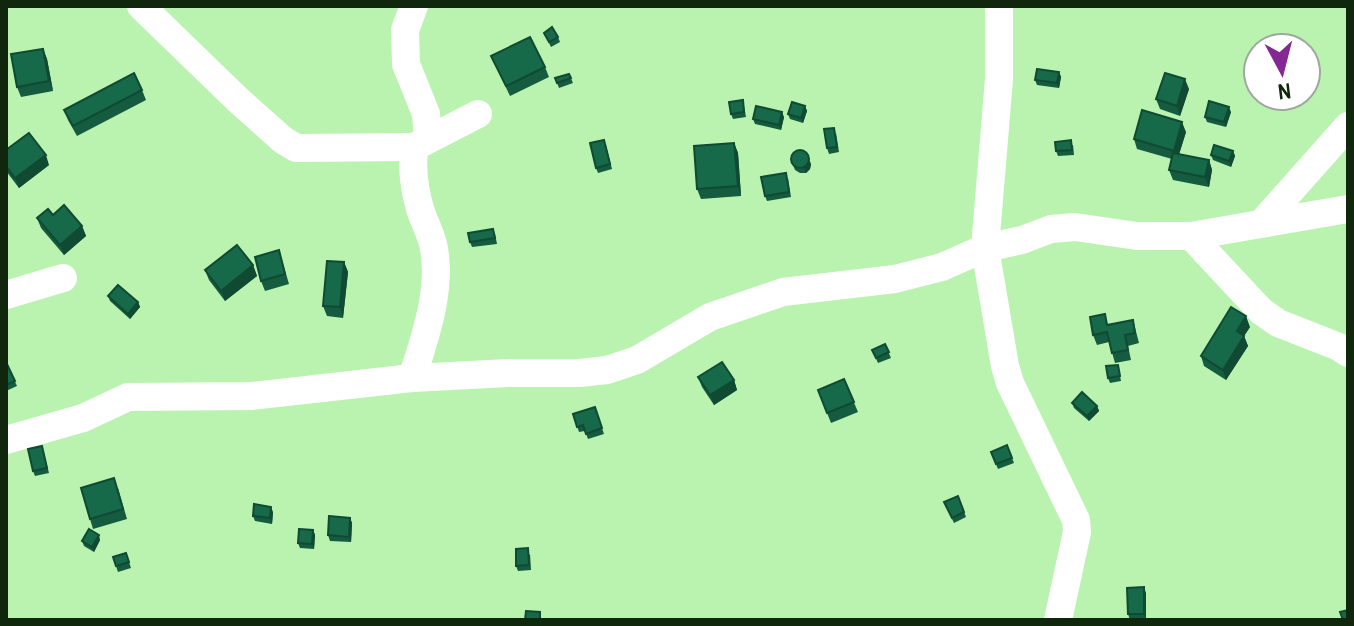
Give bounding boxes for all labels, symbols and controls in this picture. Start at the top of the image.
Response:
north arrow [1242,32,1322,112]
text: N [1276,76,1293,108]

